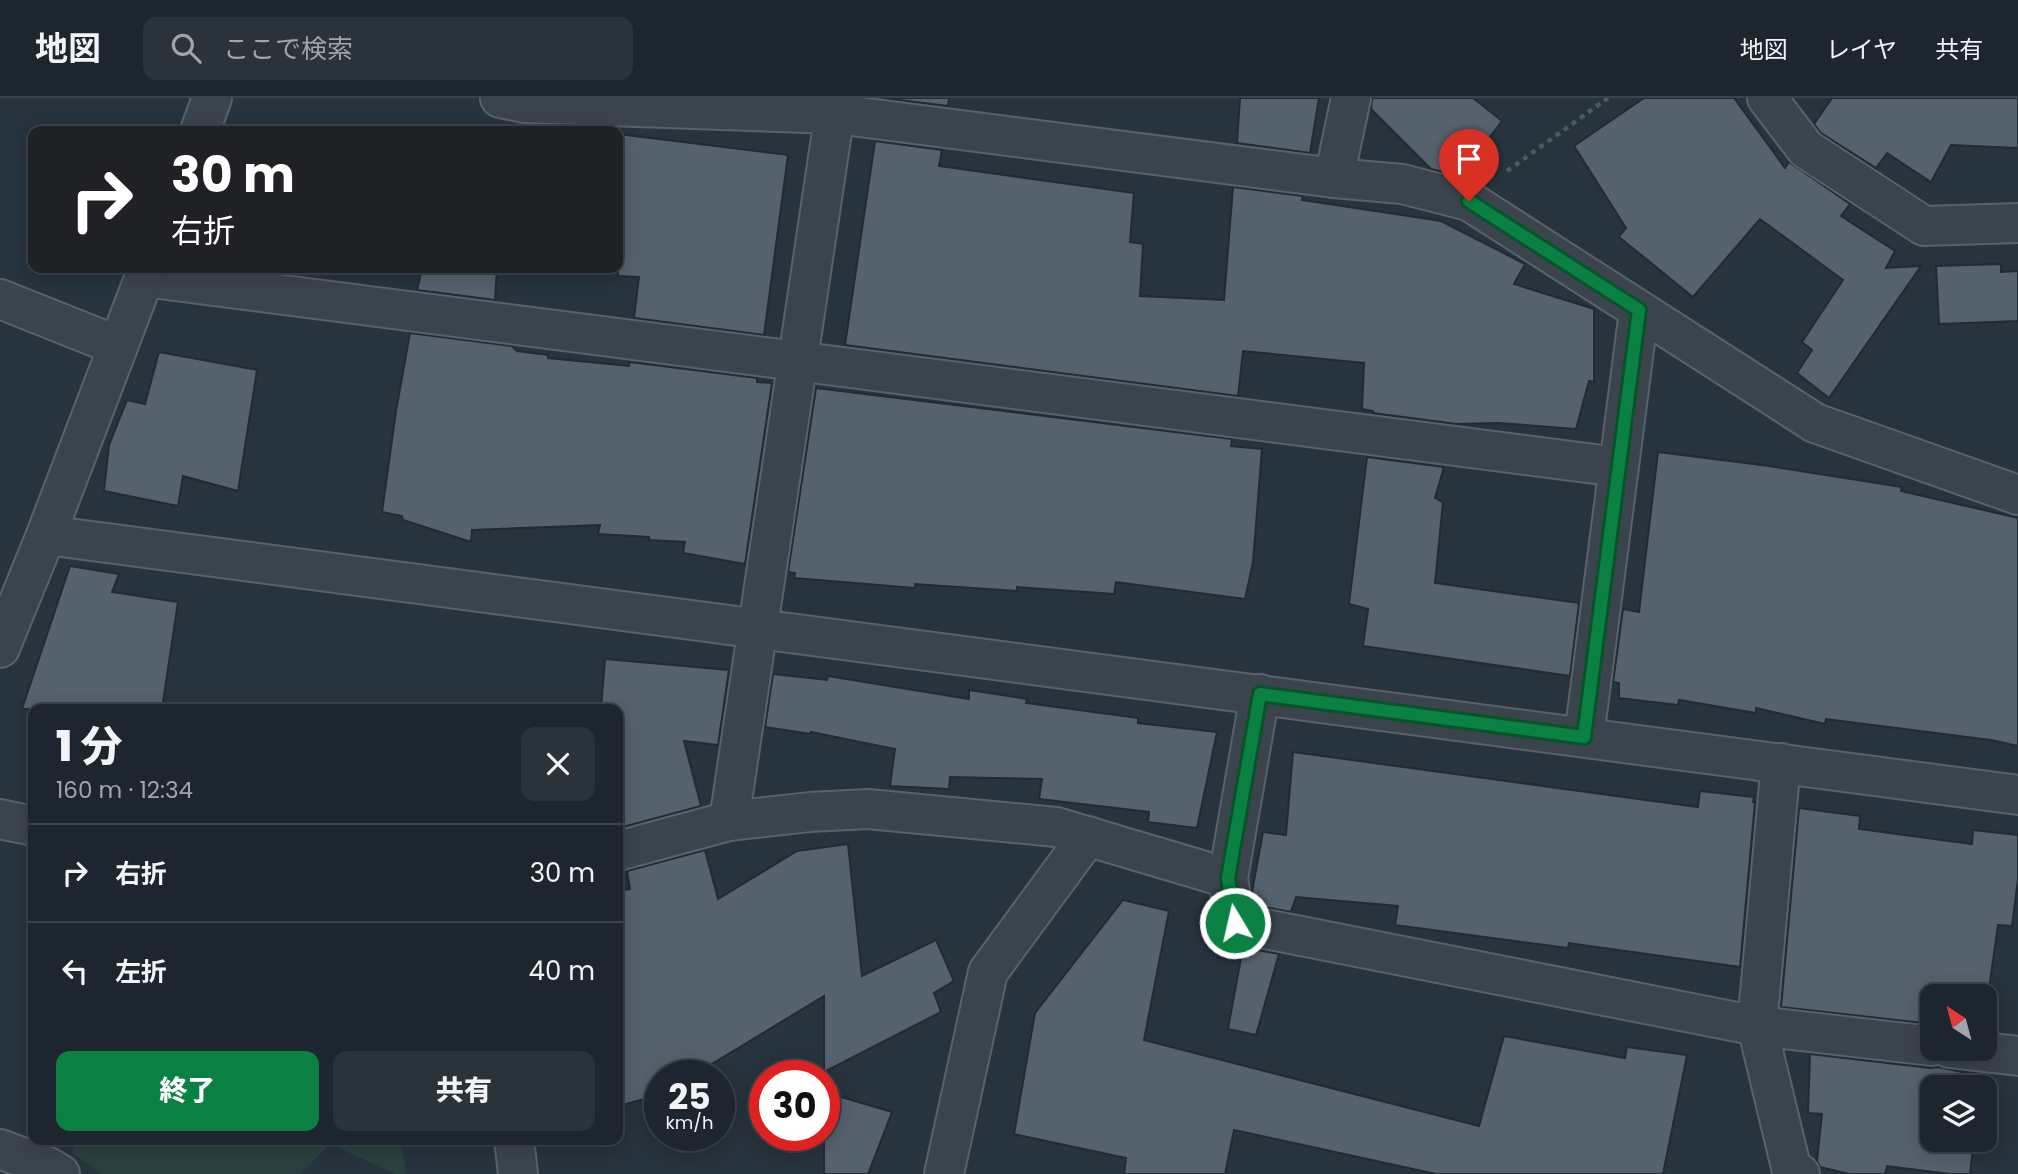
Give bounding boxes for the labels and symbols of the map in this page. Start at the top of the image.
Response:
pin [1439,129,1499,201]
position arrow [1198,886,1272,960]
north arrow [1920,984,1997,1060]
speed limit sign: 30 [749,1060,840,1151]

